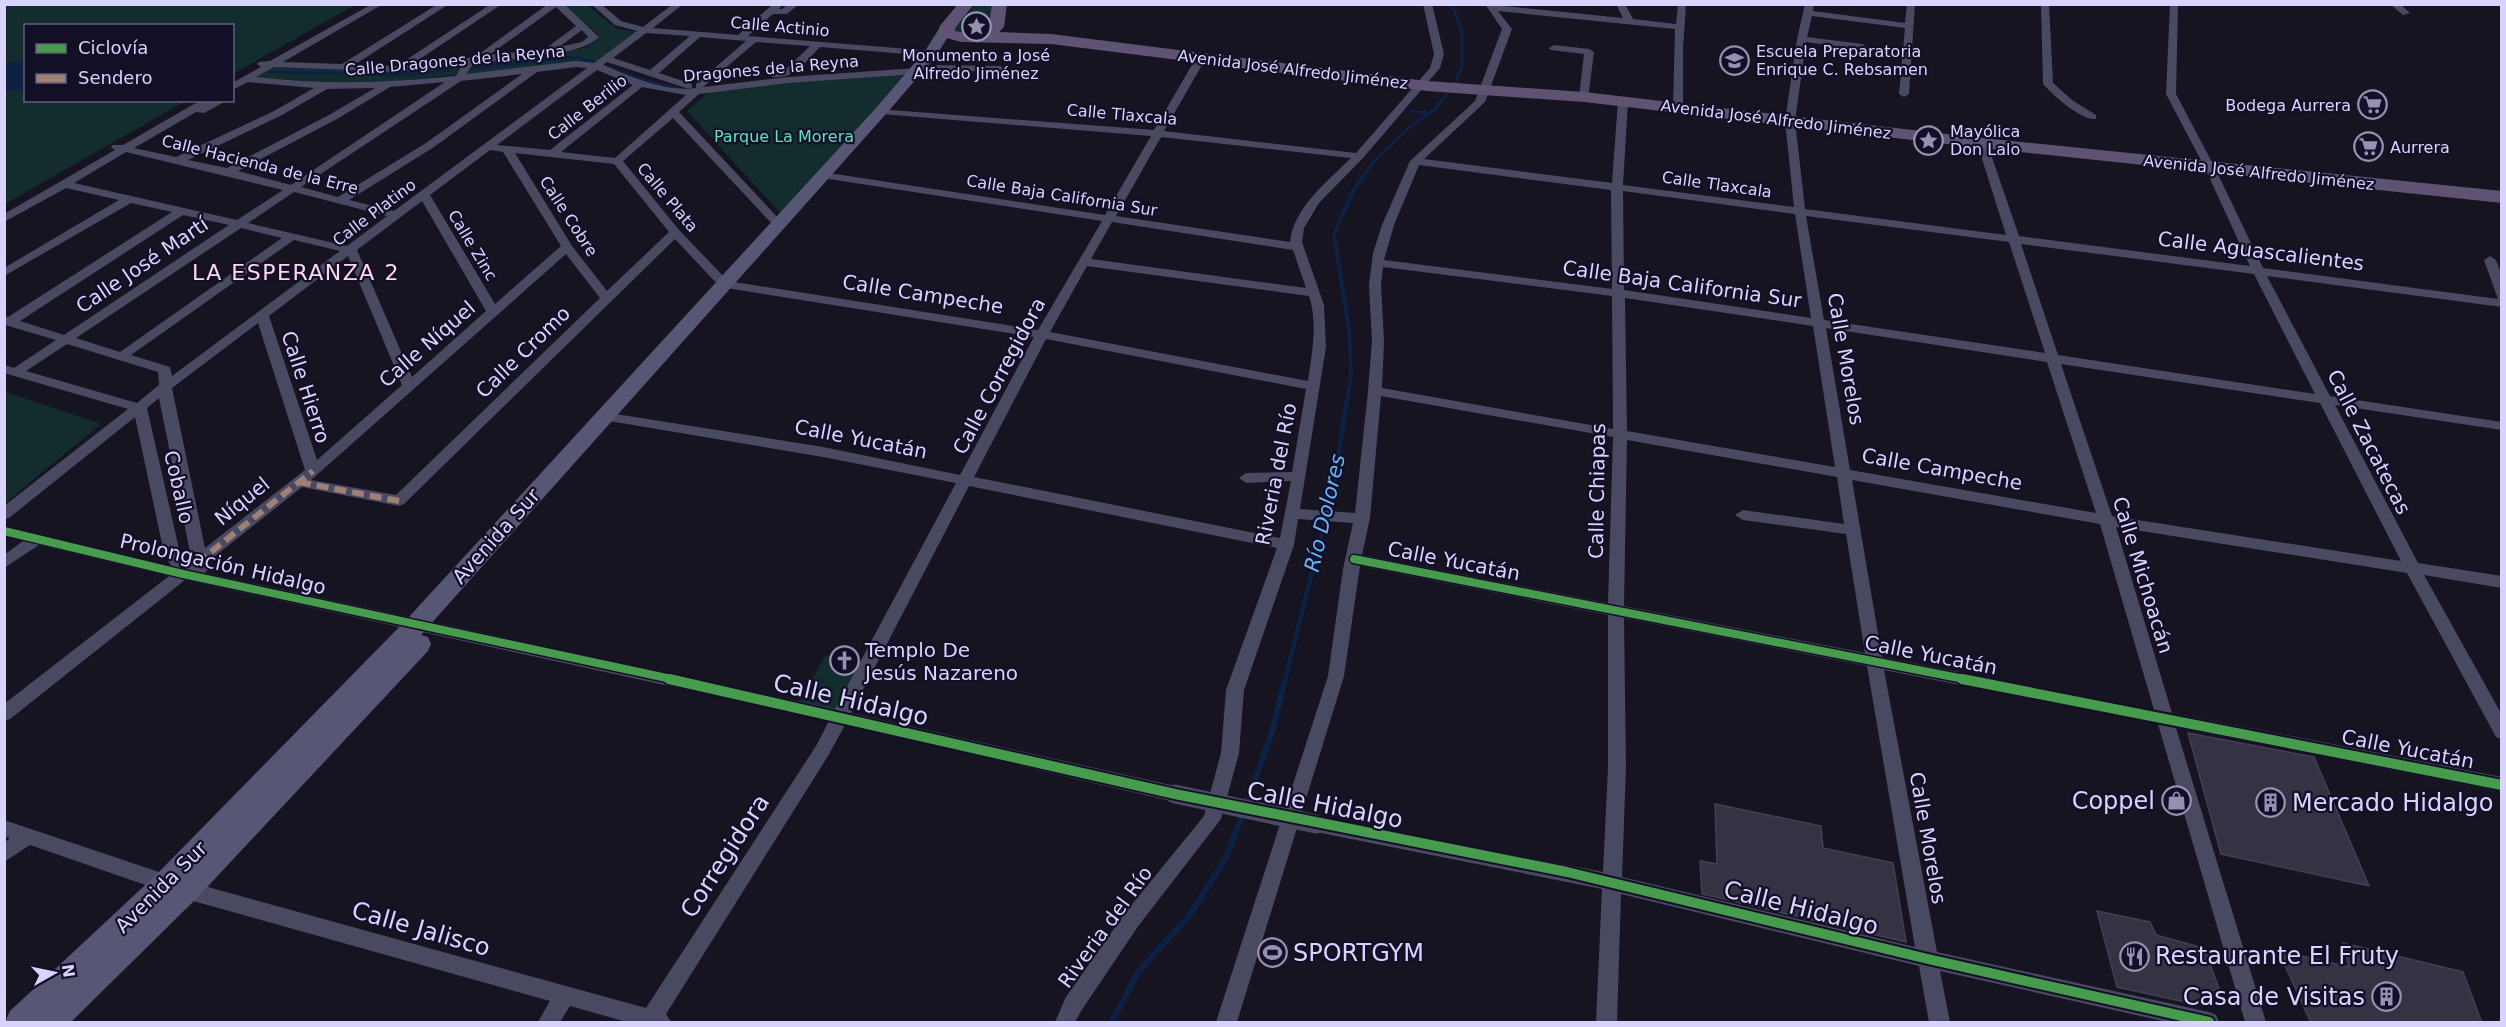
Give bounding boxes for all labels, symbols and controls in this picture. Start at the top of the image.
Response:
place icon: Monumento a José Alfredo Jiménez [960,11,992,43]
street label: Calle Actinio [730,13,830,40]
legend [24,24,234,102]
text: Ciclovía [78,37,148,58]
street label: Calle Dragones de la Reyna [344,41,566,80]
place label: Escuela Preparatoria Enrique C. Rebsamen [1756,42,1928,79]
school or university icon: Escuela Preparatoria Enrique C. Rebsamen [1719,44,1751,76]
place label: Monumento a José Alfredo Jiménez [902,46,1050,83]
street label: Avenida José Alfredo Jiménez [1177,46,1409,93]
street label: Dragones de la Reyna [682,51,860,86]
text: Sendero [78,67,152,88]
street label: Calle Berilio [544,71,631,144]
supermarket icon: Bodega Aurrera [2356,89,2388,121]
street label: Avenida José Alfredo Jiménez [1660,96,1892,143]
place label: Bodega Aurrera [2225,96,2351,115]
street label: Calle Tlaxcala [1066,100,1178,129]
place label: Mayólica Don Lalo [1950,122,2020,159]
place icon: Mayólica Don Lalo [1913,124,1945,156]
park label: Parque La Morera [714,127,854,146]
street label: Calle Hacienda de la Erre [160,131,360,198]
supermarket icon: Aurrera [2353,131,2385,163]
place label: Aurrera [2390,138,2450,157]
street label: Avenida José Alfredo Jiménez [2143,151,2375,194]
street label: Calle Plata [633,159,702,236]
street label: Calle Tlaxcala [1661,167,1773,202]
street label: Calle Baja California Sur [965,171,1159,220]
street label: Calle Cobre [536,173,602,260]
street label: Calle Platino [329,175,420,250]
street label: Calle Zinc [444,206,501,284]
street label: Calle José Martí [71,211,214,318]
street label: Calle Aguascalientes [2156,226,2366,276]
street label: Calle Baja California Sur [1561,255,1804,313]
district label: LA ESPERANZA 2 [192,260,400,285]
street label: Calle Campeche [841,269,1005,319]
street label: Calle Morelos [1823,291,1869,427]
street label: Calle Corregidora [948,294,1050,458]
street label: Calle Níquel [374,296,480,392]
street label: Calle Cromo [471,301,575,403]
street label: Calle Hierro [277,328,335,446]
street label: Calle Zacatecas [2322,366,2416,518]
street label: Riveria del Río [1250,401,1302,547]
street label: Calle Yucatán [793,414,929,464]
street label: Calle Chiapas [1584,423,1610,559]
street label: Calle Campeche [1860,443,2024,495]
street label: Coballo [159,448,199,526]
water label: Río Dolores [1300,452,1350,574]
street label: Níquel [210,472,274,530]
street label: Avenida Sur [447,483,546,589]
street label: Calle Michoacán [2108,494,2178,656]
street label: Prolongación Hidalgo [117,529,329,599]
street label: Calle Yucatán [1386,536,1522,586]
street label: Calle Yucatán [1863,630,1999,680]
place label: Templo De Jesús Nazareno [863,638,1018,685]
church icon: Templo De Jesús Nazareno [828,645,860,677]
street label: Calle Hidalgo [771,669,931,731]
street label: Calle Yucatán [2340,724,2476,774]
street label: Calle Morelos [1905,770,1951,906]
street label: Calle Hidalgo [1245,776,1405,834]
shop icon: Coppel [2160,785,2192,817]
place label: Coppel [2072,787,2155,815]
building icon: Mercado Hidalgo [2255,787,2287,819]
street label: Corregidora [675,789,775,923]
place label: Mercado Hidalgo [2292,789,2494,817]
street label: Avenida Sur [110,836,212,938]
street label: Riveria del Río [1053,861,1157,993]
street label: Calle Hidalgo [1721,875,1881,941]
street label: Calle Jalisco [349,896,493,962]
sports icon: SPORTGYM [1256,937,1288,969]
place label: SPORTGYM [1293,939,1424,967]
restaurant icon: Restaurante El Fruty [2118,940,2150,972]
place label: Restaurante El Fruty [2155,942,2399,970]
north arrow [24,943,84,1003]
text: N [58,963,79,979]
building icon: Casa de Visitas [2370,981,2402,1013]
place label: Casa de Visitas [2183,983,2365,1011]

